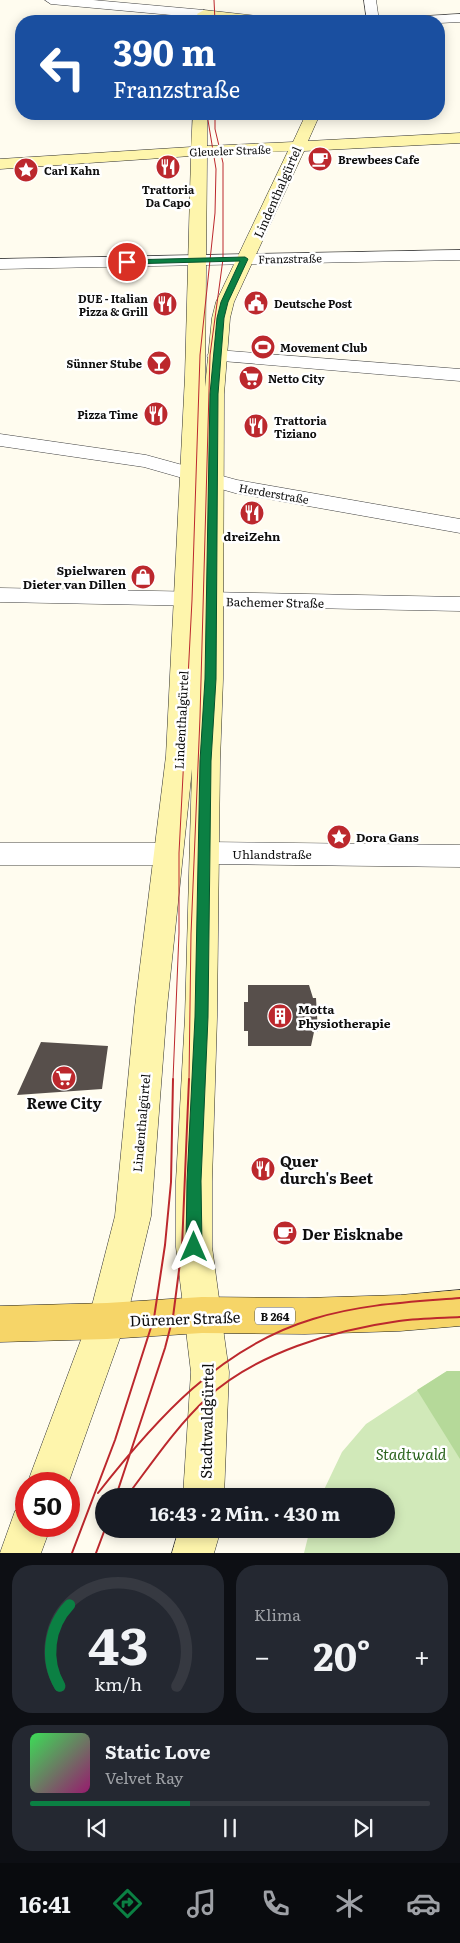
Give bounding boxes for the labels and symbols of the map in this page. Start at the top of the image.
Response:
street label: Gleueler Straße [189,141,271,159]
street label: Lindenthalgürtel [249,143,305,241]
cafe icon: Brewbees Cafe [307,146,333,172]
place label: Brewbees Cafe [338,151,419,167]
restaurant icon: Trattoria Da Capo [155,154,181,180]
place icon: Carl Kahn [13,157,39,183]
place label: Carl Kahn [44,162,100,178]
place label: Trattoria Da Capo [142,181,195,210]
pin [106,241,148,283]
street label: Franzstraße [258,249,322,267]
place label: DUE - Italian Pizza & Grill [78,290,148,319]
public building icon: Deutsche Post [243,290,269,316]
restaurant icon: DUE - Italian Pizza & Grill [152,291,178,317]
place label: Deutsche Post [274,295,352,311]
sports icon: Movement Club [250,334,276,360]
place label: Movement Club [280,339,368,355]
bar icon: Sünner Stube [146,350,172,376]
place label: Sünner Stube [66,355,142,371]
supermarket icon: Netto City [238,365,264,391]
place label: Netto City [268,370,325,386]
restaurant icon: Pizza Time [143,401,169,427]
place label: Pizza Time [77,406,138,422]
place label: Trattoria Tiziano [274,412,327,441]
restaurant icon: Trattoria Tiziano [243,413,269,439]
street label: Herderstraße [238,479,310,507]
restaurant icon: dreiZehn [239,500,265,526]
place label: dreiZehn [224,527,281,545]
place label: Spielwaren Dieter van Dillen [23,561,127,593]
shop icon: Spielwaren Dieter van Dillen [130,564,156,590]
street label: Bachemer Straße [226,592,324,612]
street label: Lindenthalgürtel [169,670,193,770]
place icon: Dora Gans [326,824,352,850]
place label: Dora Gans [356,828,419,846]
street label: Uhlandstraße [232,845,312,863]
place label: Motta Physiotherapie [298,1000,391,1032]
building icon: Motta Physiotherapie [267,1003,293,1029]
supermarket icon: Rewe City [51,1065,77,1091]
street label: Lindenthalgürtel [128,1073,154,1173]
place label: Rewe City [26,1091,102,1114]
place label: Quer durch's Beet [280,1149,374,1189]
restaurant icon: Quer durch's Beet [250,1156,276,1182]
position arrow [167,1220,219,1272]
cafe icon: Der Eisknabe [272,1220,298,1246]
place label: Der Eisknabe [302,1222,404,1245]
street label: Dürener Straße [129,1305,241,1331]
road number: B 264 [255,1308,295,1324]
street label: Stadtwaldgürtel [193,1363,219,1479]
park label: Stadtwald [376,1442,447,1465]
speed limit sign: 50 [15,1472,80,1537]

